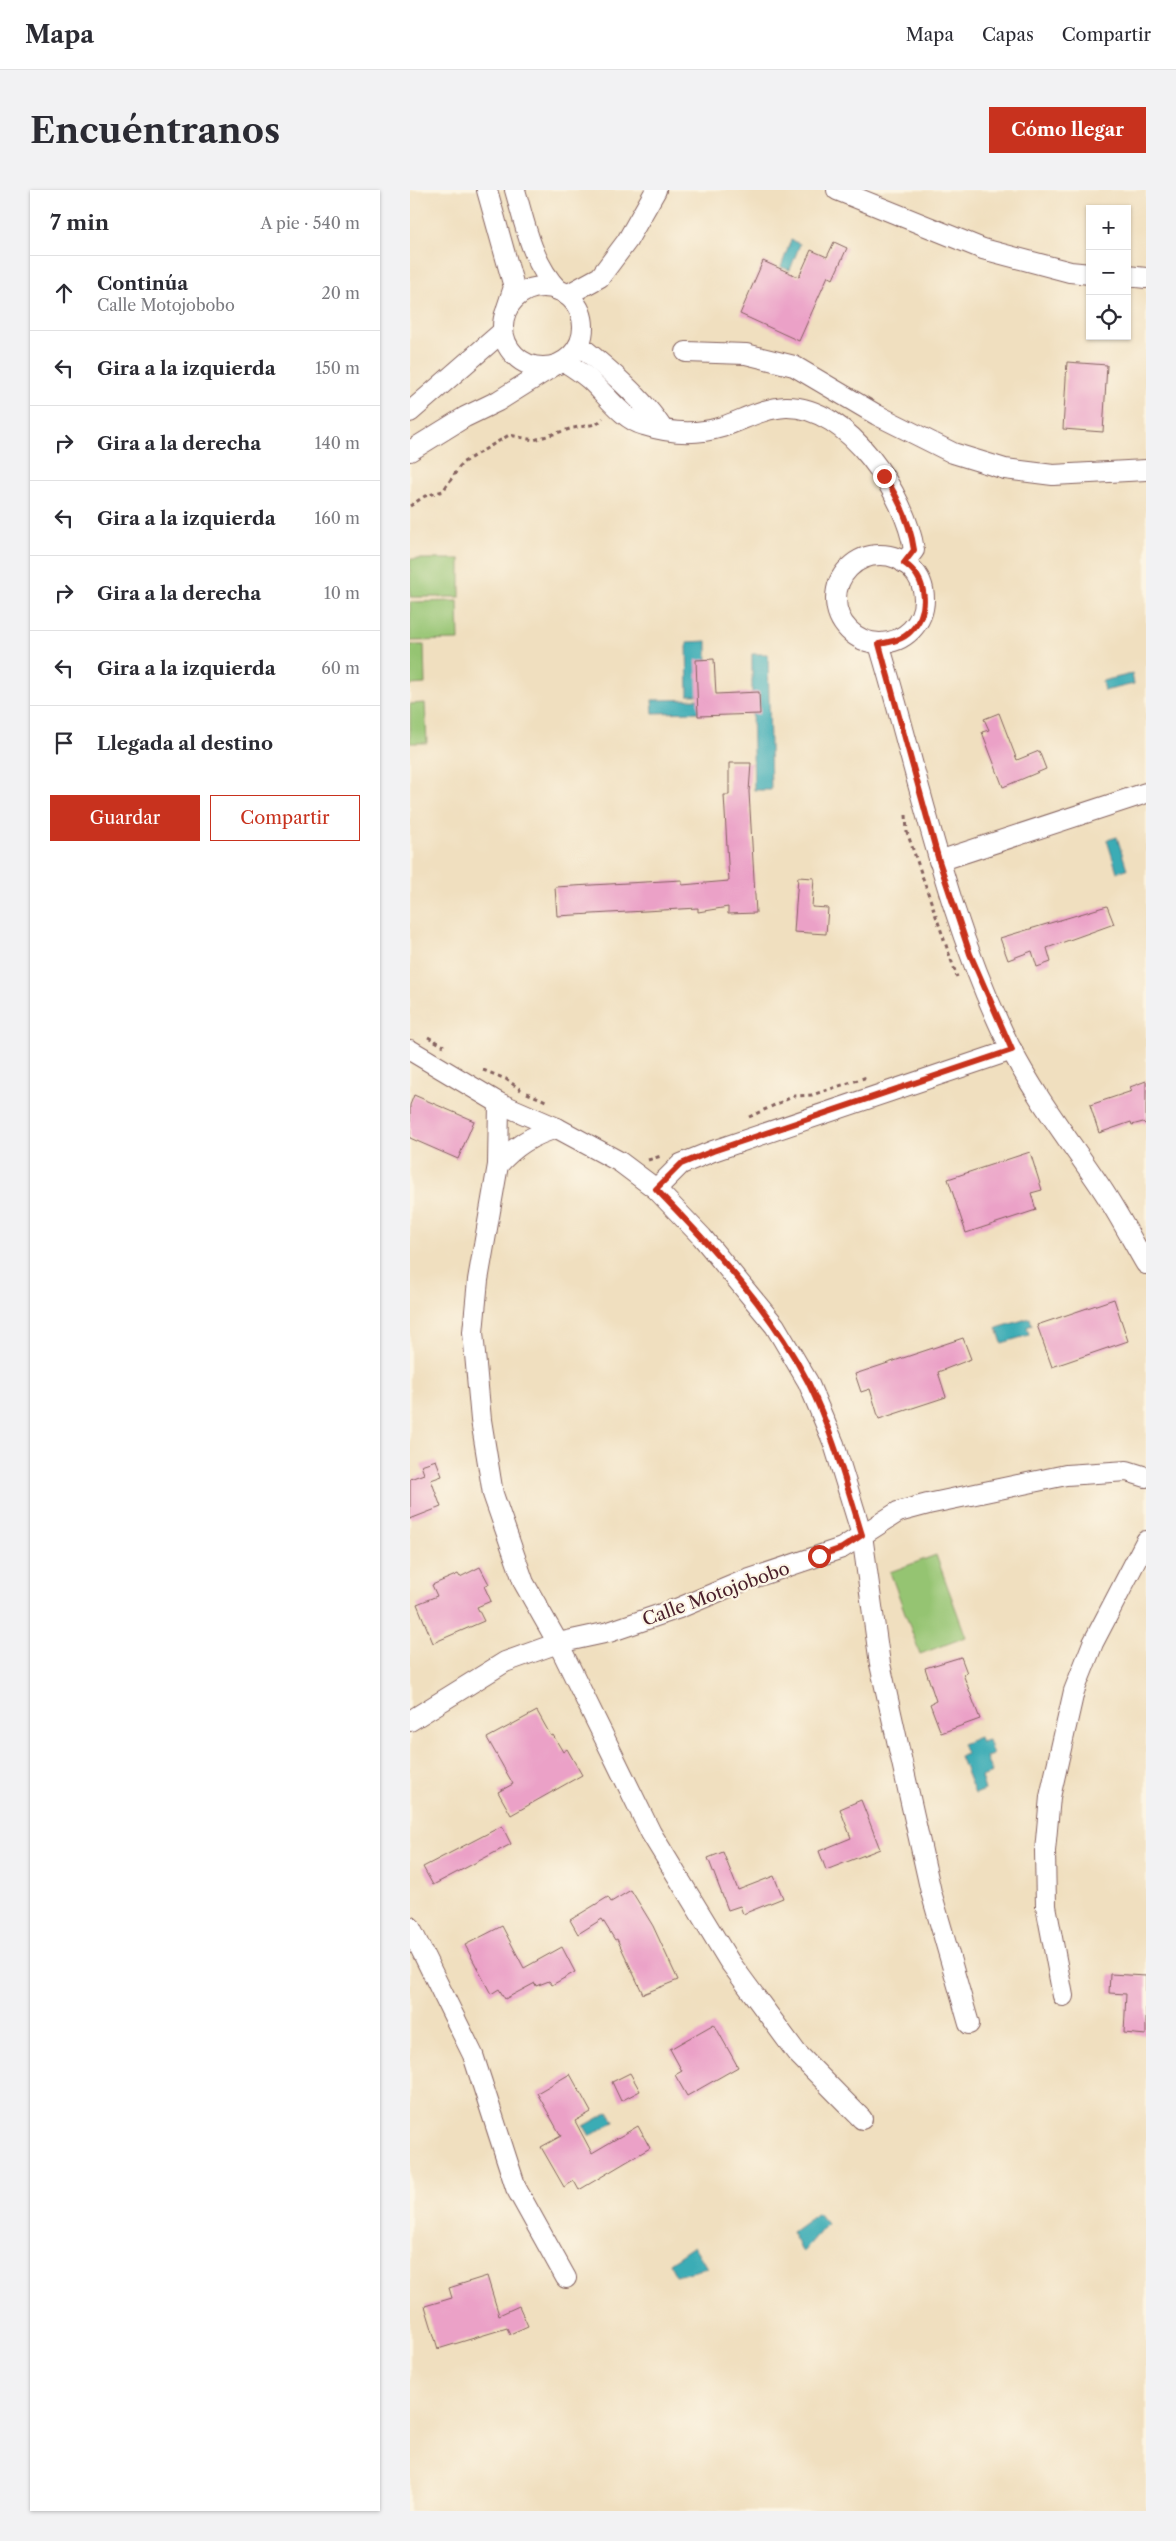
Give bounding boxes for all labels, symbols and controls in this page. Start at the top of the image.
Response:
text: Mapa [25,20,94,49]
text: Mapa [906,24,954,46]
text: Capas [982,24,1034,46]
text: Compartir [1062,24,1151,46]
button: Cómo llegar [989,107,1146,153]
text: Encuéntranos [30,109,280,152]
map controls [1086,205,1131,340]
button: + [1086,205,1131,250]
text: 7 min [50,210,109,235]
text: A pie · 540 m [261,213,360,233]
button: − [1086,250,1131,295]
text: Continúa [97,272,188,295]
icon: ahead [50,279,78,307]
text: 20 m [321,283,360,303]
text: Calle Motojobobo [97,295,235,315]
button: locate [1086,295,1131,340]
icon: left [50,354,78,382]
text: Gira a la izquierda [97,357,276,380]
text: 150 m [315,358,360,378]
icon: right [50,429,78,457]
text: Gira a la derecha [97,432,261,455]
text: 140 m [315,433,360,453]
route end [873,465,896,488]
icon: left [50,504,78,532]
text: Gira a la izquierda [97,507,276,530]
text: 160 m [315,508,360,528]
icon: right [50,579,78,607]
text: Gira a la derecha [97,582,261,605]
text: 10 m [324,583,360,603]
icon: left [50,654,78,682]
text: Gira a la izquierda [97,657,276,680]
text: 60 m [321,658,360,678]
icon: arrive [50,729,78,757]
text: Llegada al destino [97,732,273,755]
button: Guardar [50,795,200,841]
button: Compartir [210,795,360,841]
route start [808,1545,831,1568]
street label: Calle Motojobobo [639,1557,793,1631]

